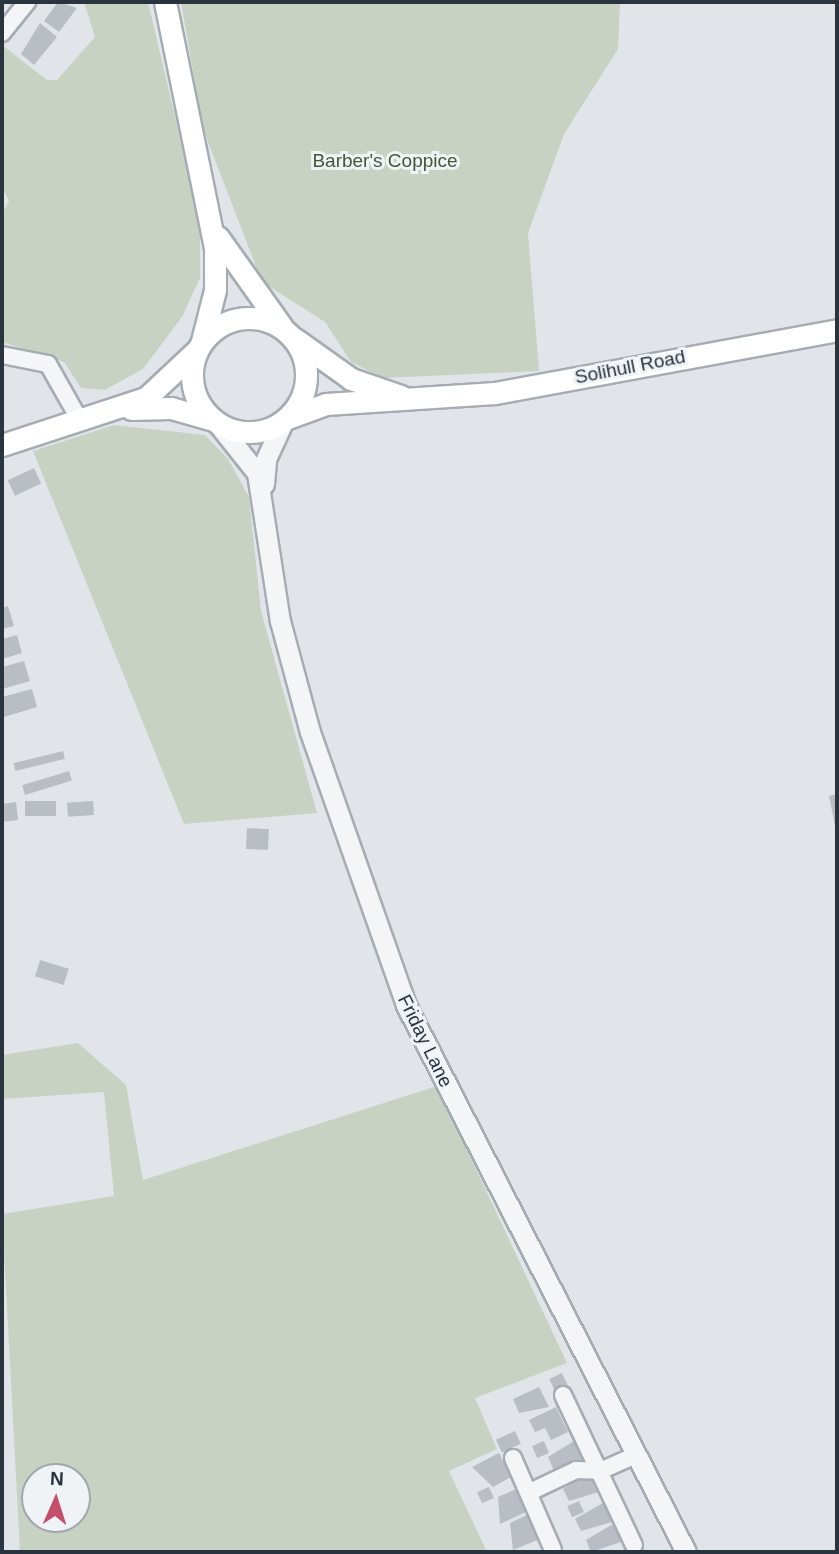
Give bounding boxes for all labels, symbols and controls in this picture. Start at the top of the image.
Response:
park label: Barber's Coppice [312,150,458,172]
street label: Solihull Road [573,345,687,389]
street label: Friday Lane [393,991,457,1091]
north arrow [21,1463,91,1533]
text: N [50,1468,64,1489]

